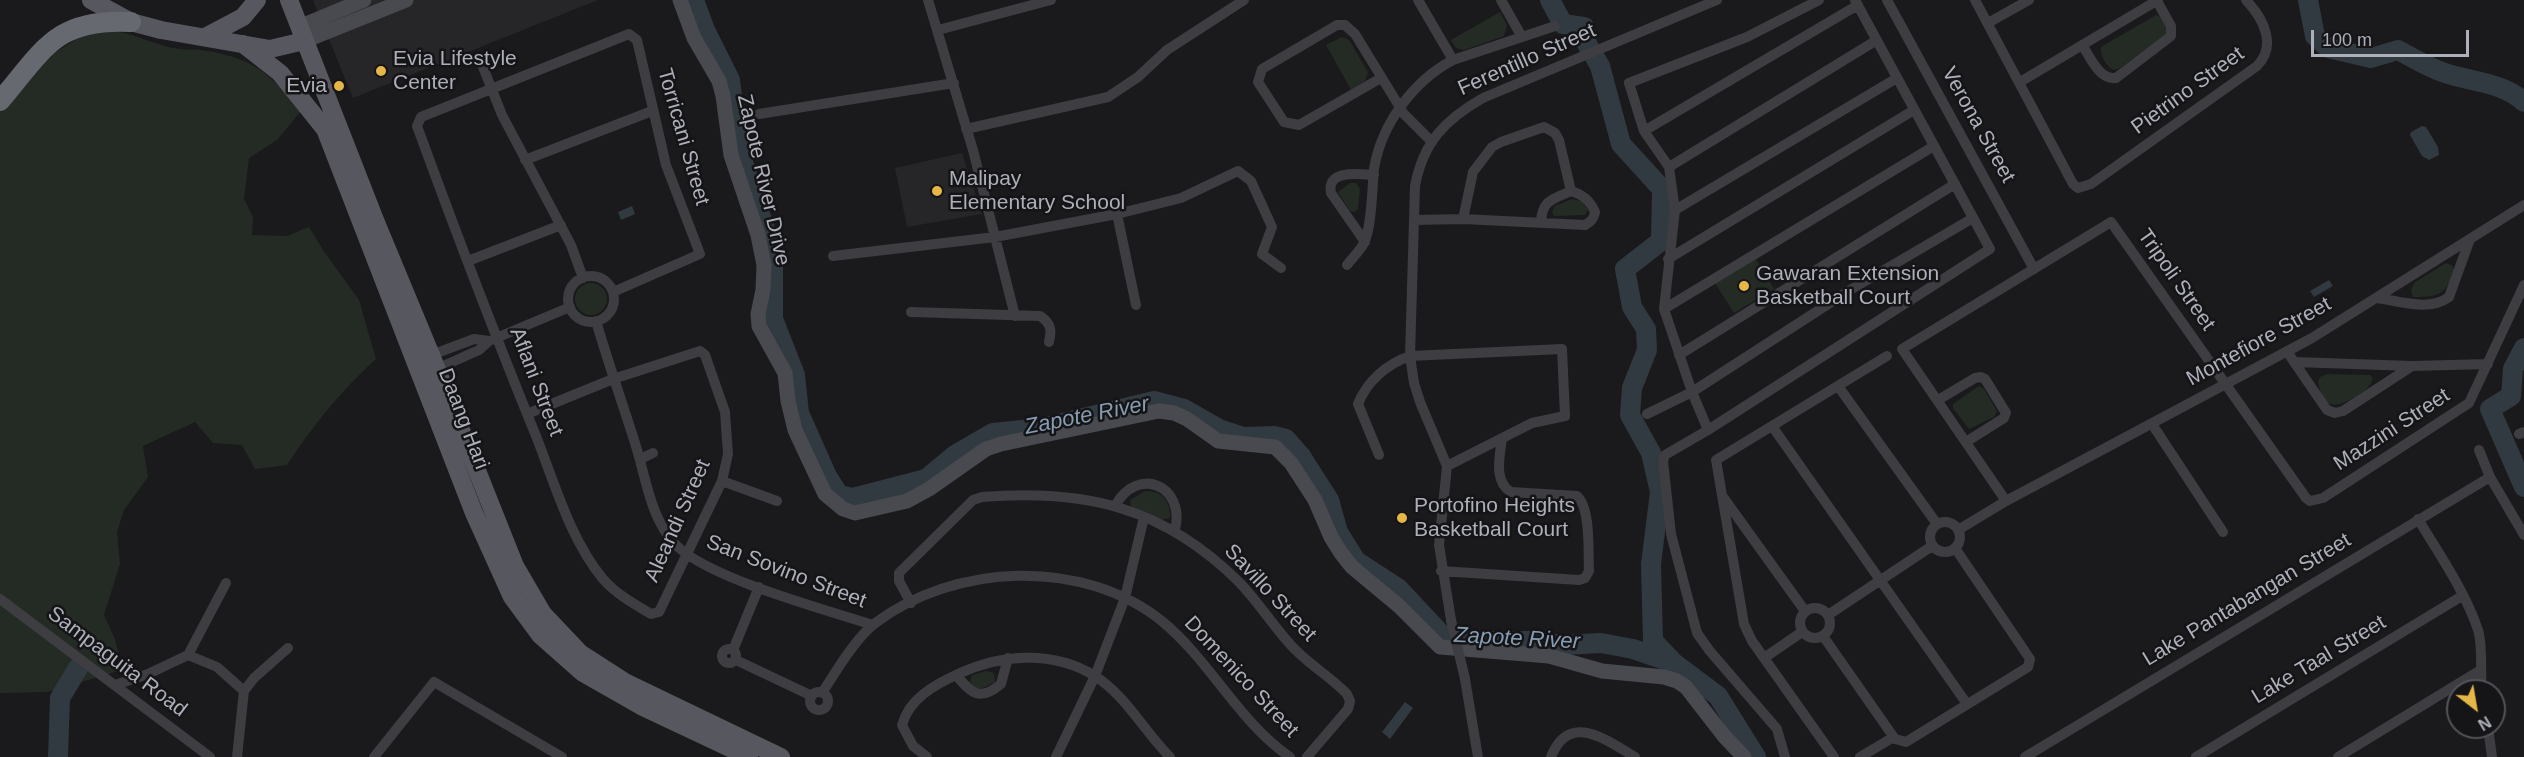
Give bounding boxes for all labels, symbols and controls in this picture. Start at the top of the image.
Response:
street label: Ferentillo Street [1454,18,1600,102]
scale bar [2314,18,2472,56]
text: 100 m [2322,30,2372,50]
street label: Pietrino Street [2127,42,2249,140]
place label: Evia Lifestyle Center [393,46,517,96]
street label: Verona Street [1936,63,2020,187]
marker: Evia Lifestyle Center [374,64,388,78]
street label: Torricani Street [651,66,715,208]
place label: Evia [286,73,327,99]
marker: Evia [332,79,346,93]
street label: Zapote River Drive [731,92,795,268]
place label: Malipay Elementary School [949,166,1125,216]
marker: Malipay Elementary School [930,184,944,198]
street label: Tripoli Street [2132,224,2220,336]
place label: Gawaran Extension Basketball Court [1756,261,1939,311]
marker: Gawaran Extension Basketball Court [1737,279,1751,293]
street label: Montefiore Street [2182,292,2336,392]
street label: Aflani Street [504,324,568,440]
street label: Daang Hari [432,365,494,473]
street label: Mazzini Street [2329,383,2455,477]
water label: Zapote River [1023,391,1151,441]
street label: Aleandi Street [640,456,716,586]
place label: Portofino Heights Basketball Court [1414,493,1575,543]
marker: Portofino Heights Basketball Court [1395,511,1409,525]
street label: Lake Pantabangan Street [2138,528,2356,672]
street label: San Sovino Street [702,530,870,614]
street label: Savillo Street [1219,539,1321,647]
street label: Sampaguita Road [42,601,192,723]
street label: Lake Taal Street [2247,610,2391,710]
street label: Domenico Street [1178,611,1304,743]
water label: Zapote River [1453,623,1581,655]
north arrow [2446,679,2506,739]
text: N [2475,713,2494,733]

